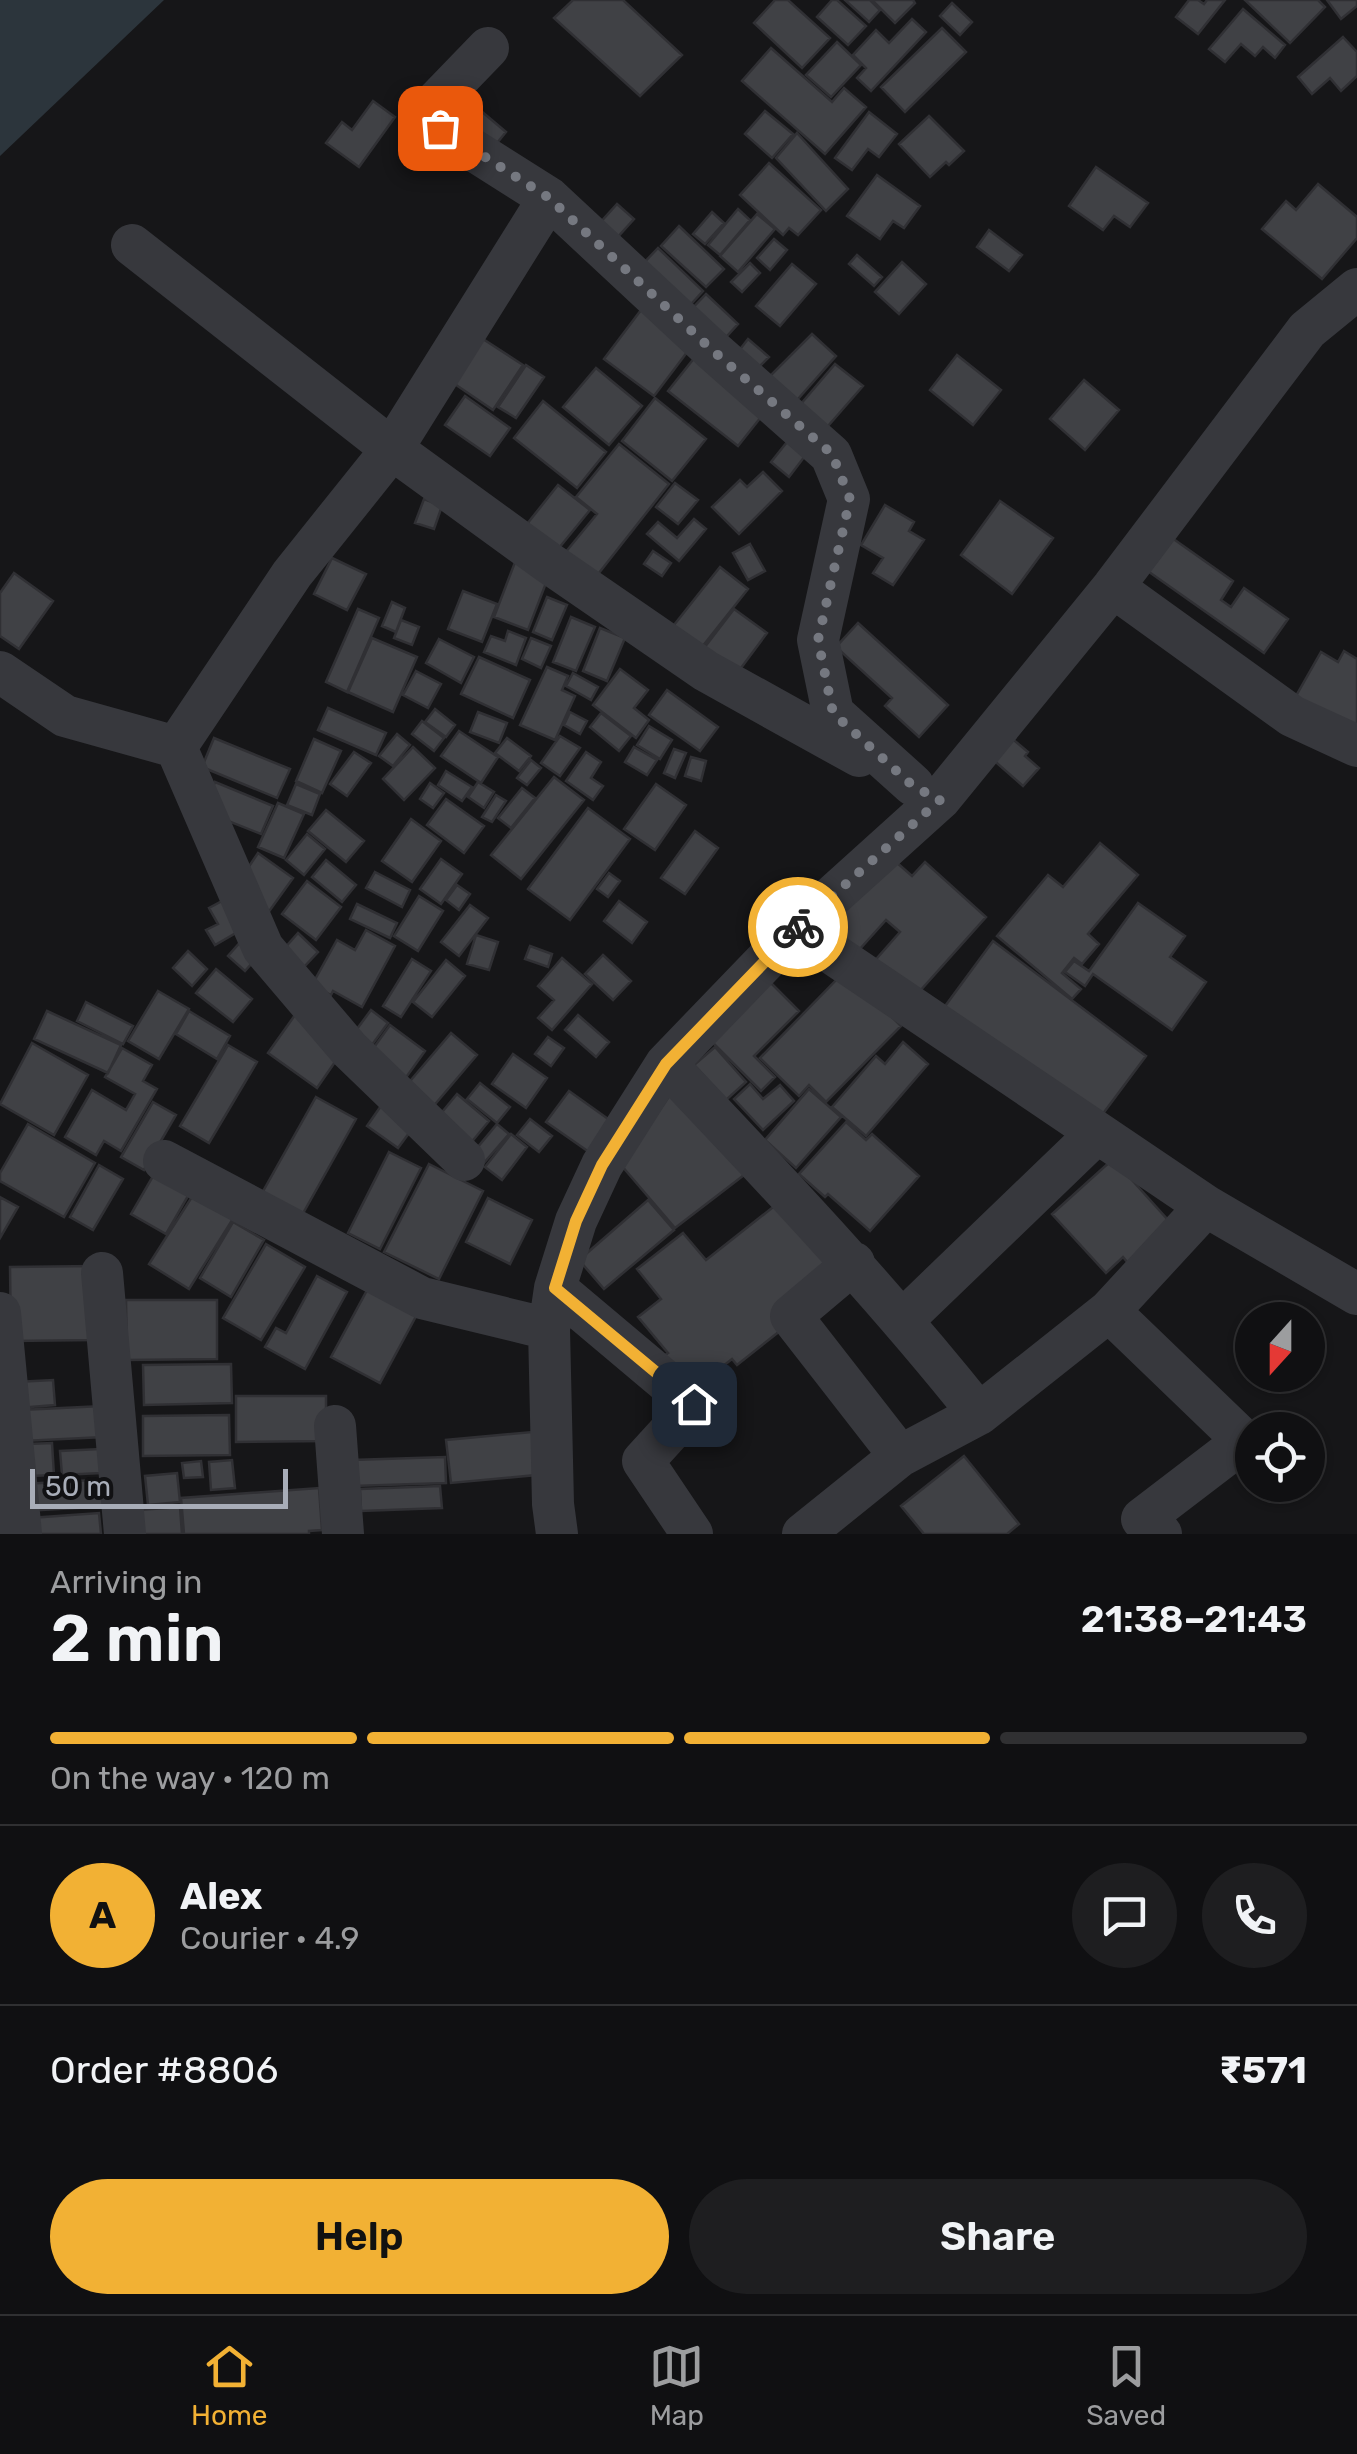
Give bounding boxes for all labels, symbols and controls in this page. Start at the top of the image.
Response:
pin [398,86,483,171]
icon: bag [413,101,468,156]
courier [748,877,848,977]
icon: bike [771,900,826,955]
north arrow [1235,1302,1325,1392]
map controls [1235,1302,1325,1502]
pin [652,1362,737,1447]
icon: home [667,1377,722,1432]
button: locate [1235,1412,1325,1502]
scale bar [30,1464,288,1508]
text: 50 m [45,1470,111,1503]
text: Arriving in [50,1563,202,1601]
text: 21:38–21:43 [1081,1596,1307,1642]
text: 2 min [50,1600,224,1677]
text: On the way · 120 m [50,1759,330,1797]
button: chat [1072,1863,1177,1968]
button: phone [1202,1863,1307,1968]
text: Alex [180,1873,262,1919]
text: A [89,1892,116,1938]
text: Courier · 4.9 [180,1919,359,1957]
text: Order #8806 [50,2047,278,2093]
text: ₹571 [1219,2047,1307,2093]
button: Help [50,2179,669,2294]
button: Share [689,2179,1307,2294]
tab: Home [191,2339,268,2432]
tab: Map [649,2339,704,2432]
tab: Saved [1086,2339,1166,2432]

